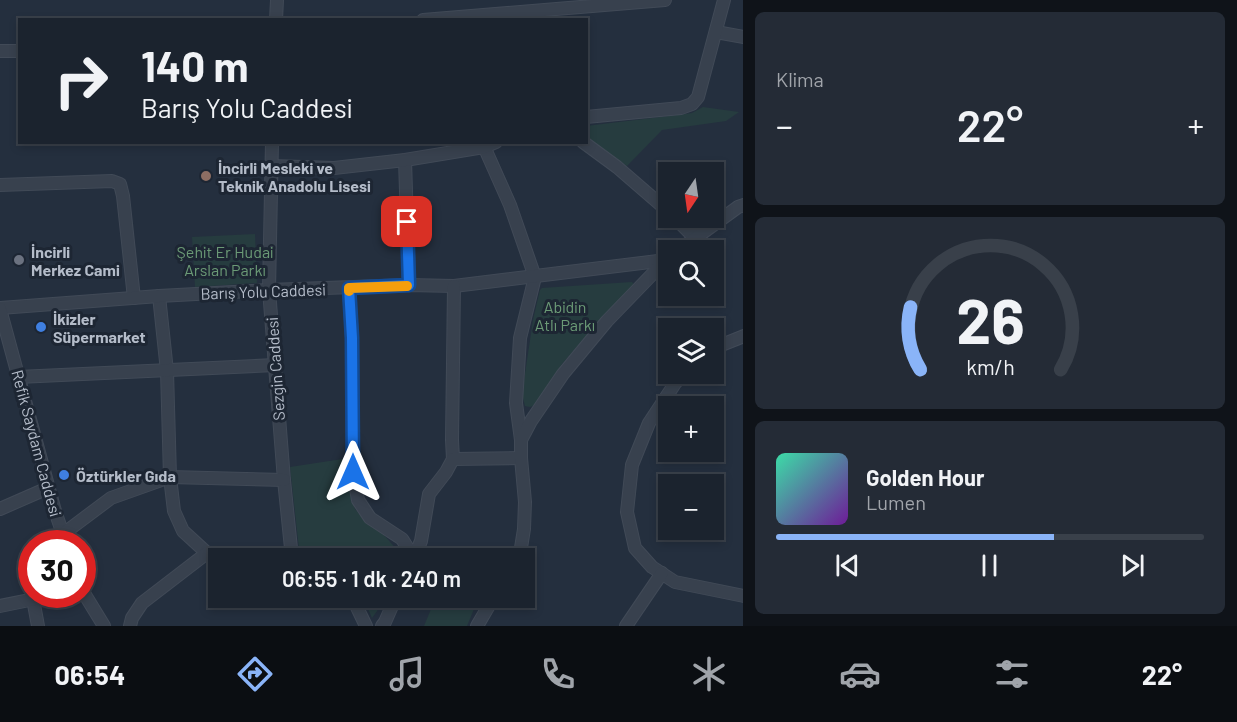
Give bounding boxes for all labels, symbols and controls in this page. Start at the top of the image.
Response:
text: 140 m [141,40,249,90]
icon: right [42,42,120,120]
text: Klima [776,67,824,91]
text: Barış Yolu Caddesi [141,91,352,123]
text: 22° [957,97,1023,151]
text: − [776,105,793,145]
text: + [1187,105,1204,145]
place label: İncirli Mesleki ve Teknik Anadolu Lisesi [218,158,371,195]
north arrow [658,162,724,228]
map controls [658,162,724,540]
marker: İncirli Mesleki ve Teknik Anadolu Lisesi [199,169,213,183]
pin [381,196,432,247]
icon: arrive [390,205,423,238]
button: search [658,240,724,306]
place label: İncirli Merkez Cami [31,242,120,279]
park label: Şehit Er Hudai Arslan Parkı [177,242,273,279]
marker: İncirli Merkez Cami [12,253,26,267]
street label: Barış Yolu Caddesi [200,279,326,303]
text: 26 [956,282,1024,356]
park label: Abidin Atlı Parkı [535,297,595,334]
place label: İkizler Süpermarket [53,309,146,346]
street label: Sezgin Caddesi [262,317,288,421]
button: layers [658,318,724,384]
marker: İkizler Süpermarket [34,320,48,334]
text: km/h [966,354,1014,379]
street label: Refik Saydam Caddesi [8,368,66,518]
button: + [658,396,724,462]
position arrow [321,440,385,504]
text: Golden Hour [866,464,984,490]
place label: Öztürkler Gıda [76,466,176,485]
marker: Öztürkler Gıda [57,468,71,482]
button: − [658,474,724,540]
text: Lumen [866,490,926,514]
speed limit sign: 30 [18,530,96,608]
icon: previous [831,549,864,582]
icon: pause [973,549,1006,582]
icon: next [1116,549,1149,582]
text: 06:55 · 1 dk · 240 m [282,565,461,591]
icon: directions [234,653,276,695]
icon: music [386,653,428,695]
icon: phone [537,653,579,695]
icon: climate [688,653,730,695]
icon: car [839,653,881,695]
icon: filters [991,653,1033,695]
text: 06:54 [55,658,125,690]
text: 22° [1142,658,1182,690]

